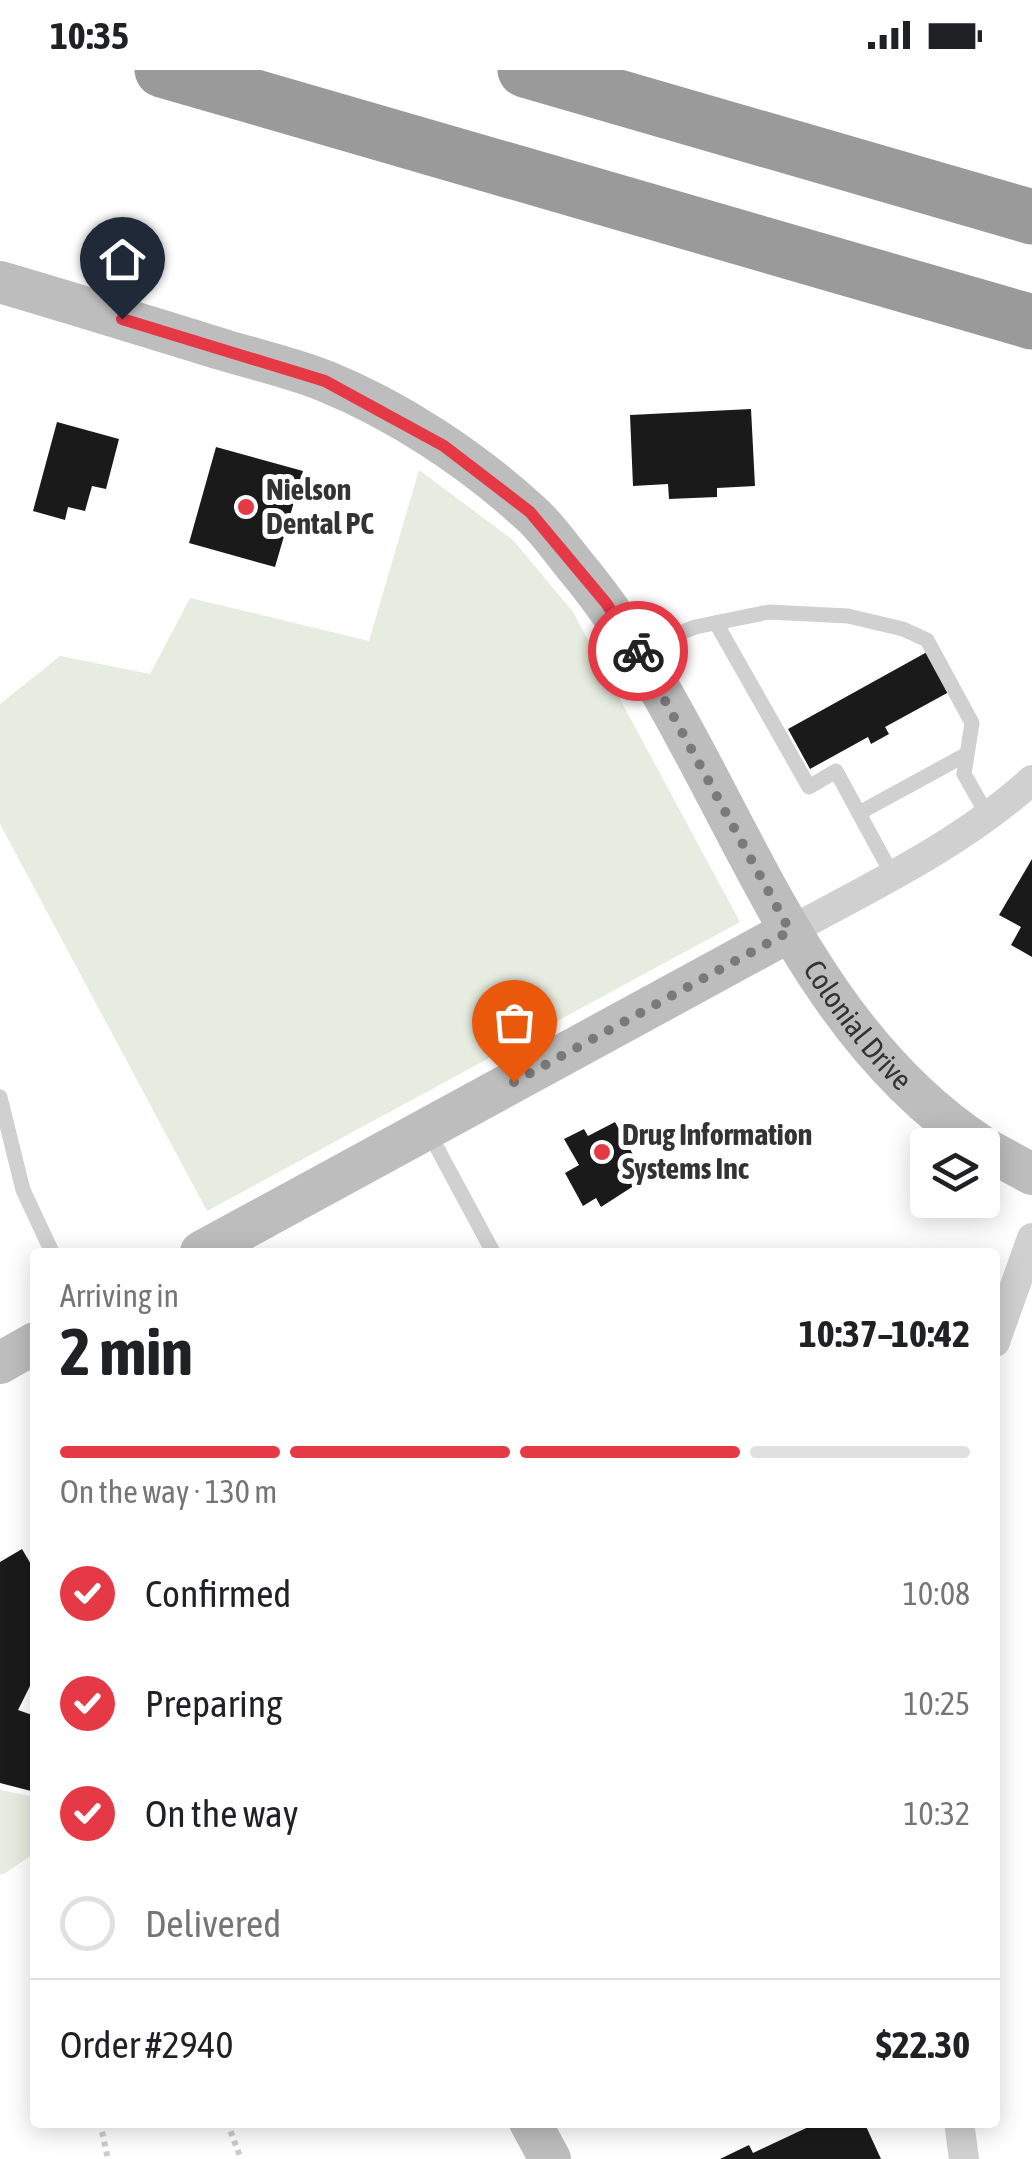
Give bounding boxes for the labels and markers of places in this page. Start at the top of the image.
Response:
pin [80,217,165,320]
place label: Nielson Dental PC [266,472,374,540]
marker: Nielson Dental PC [235,496,257,518]
pin [472,980,557,1083]
place label: Drug Information Systems Inc [622,1117,812,1185]
marker: Drug Information Systems Inc [591,1141,613,1163]

